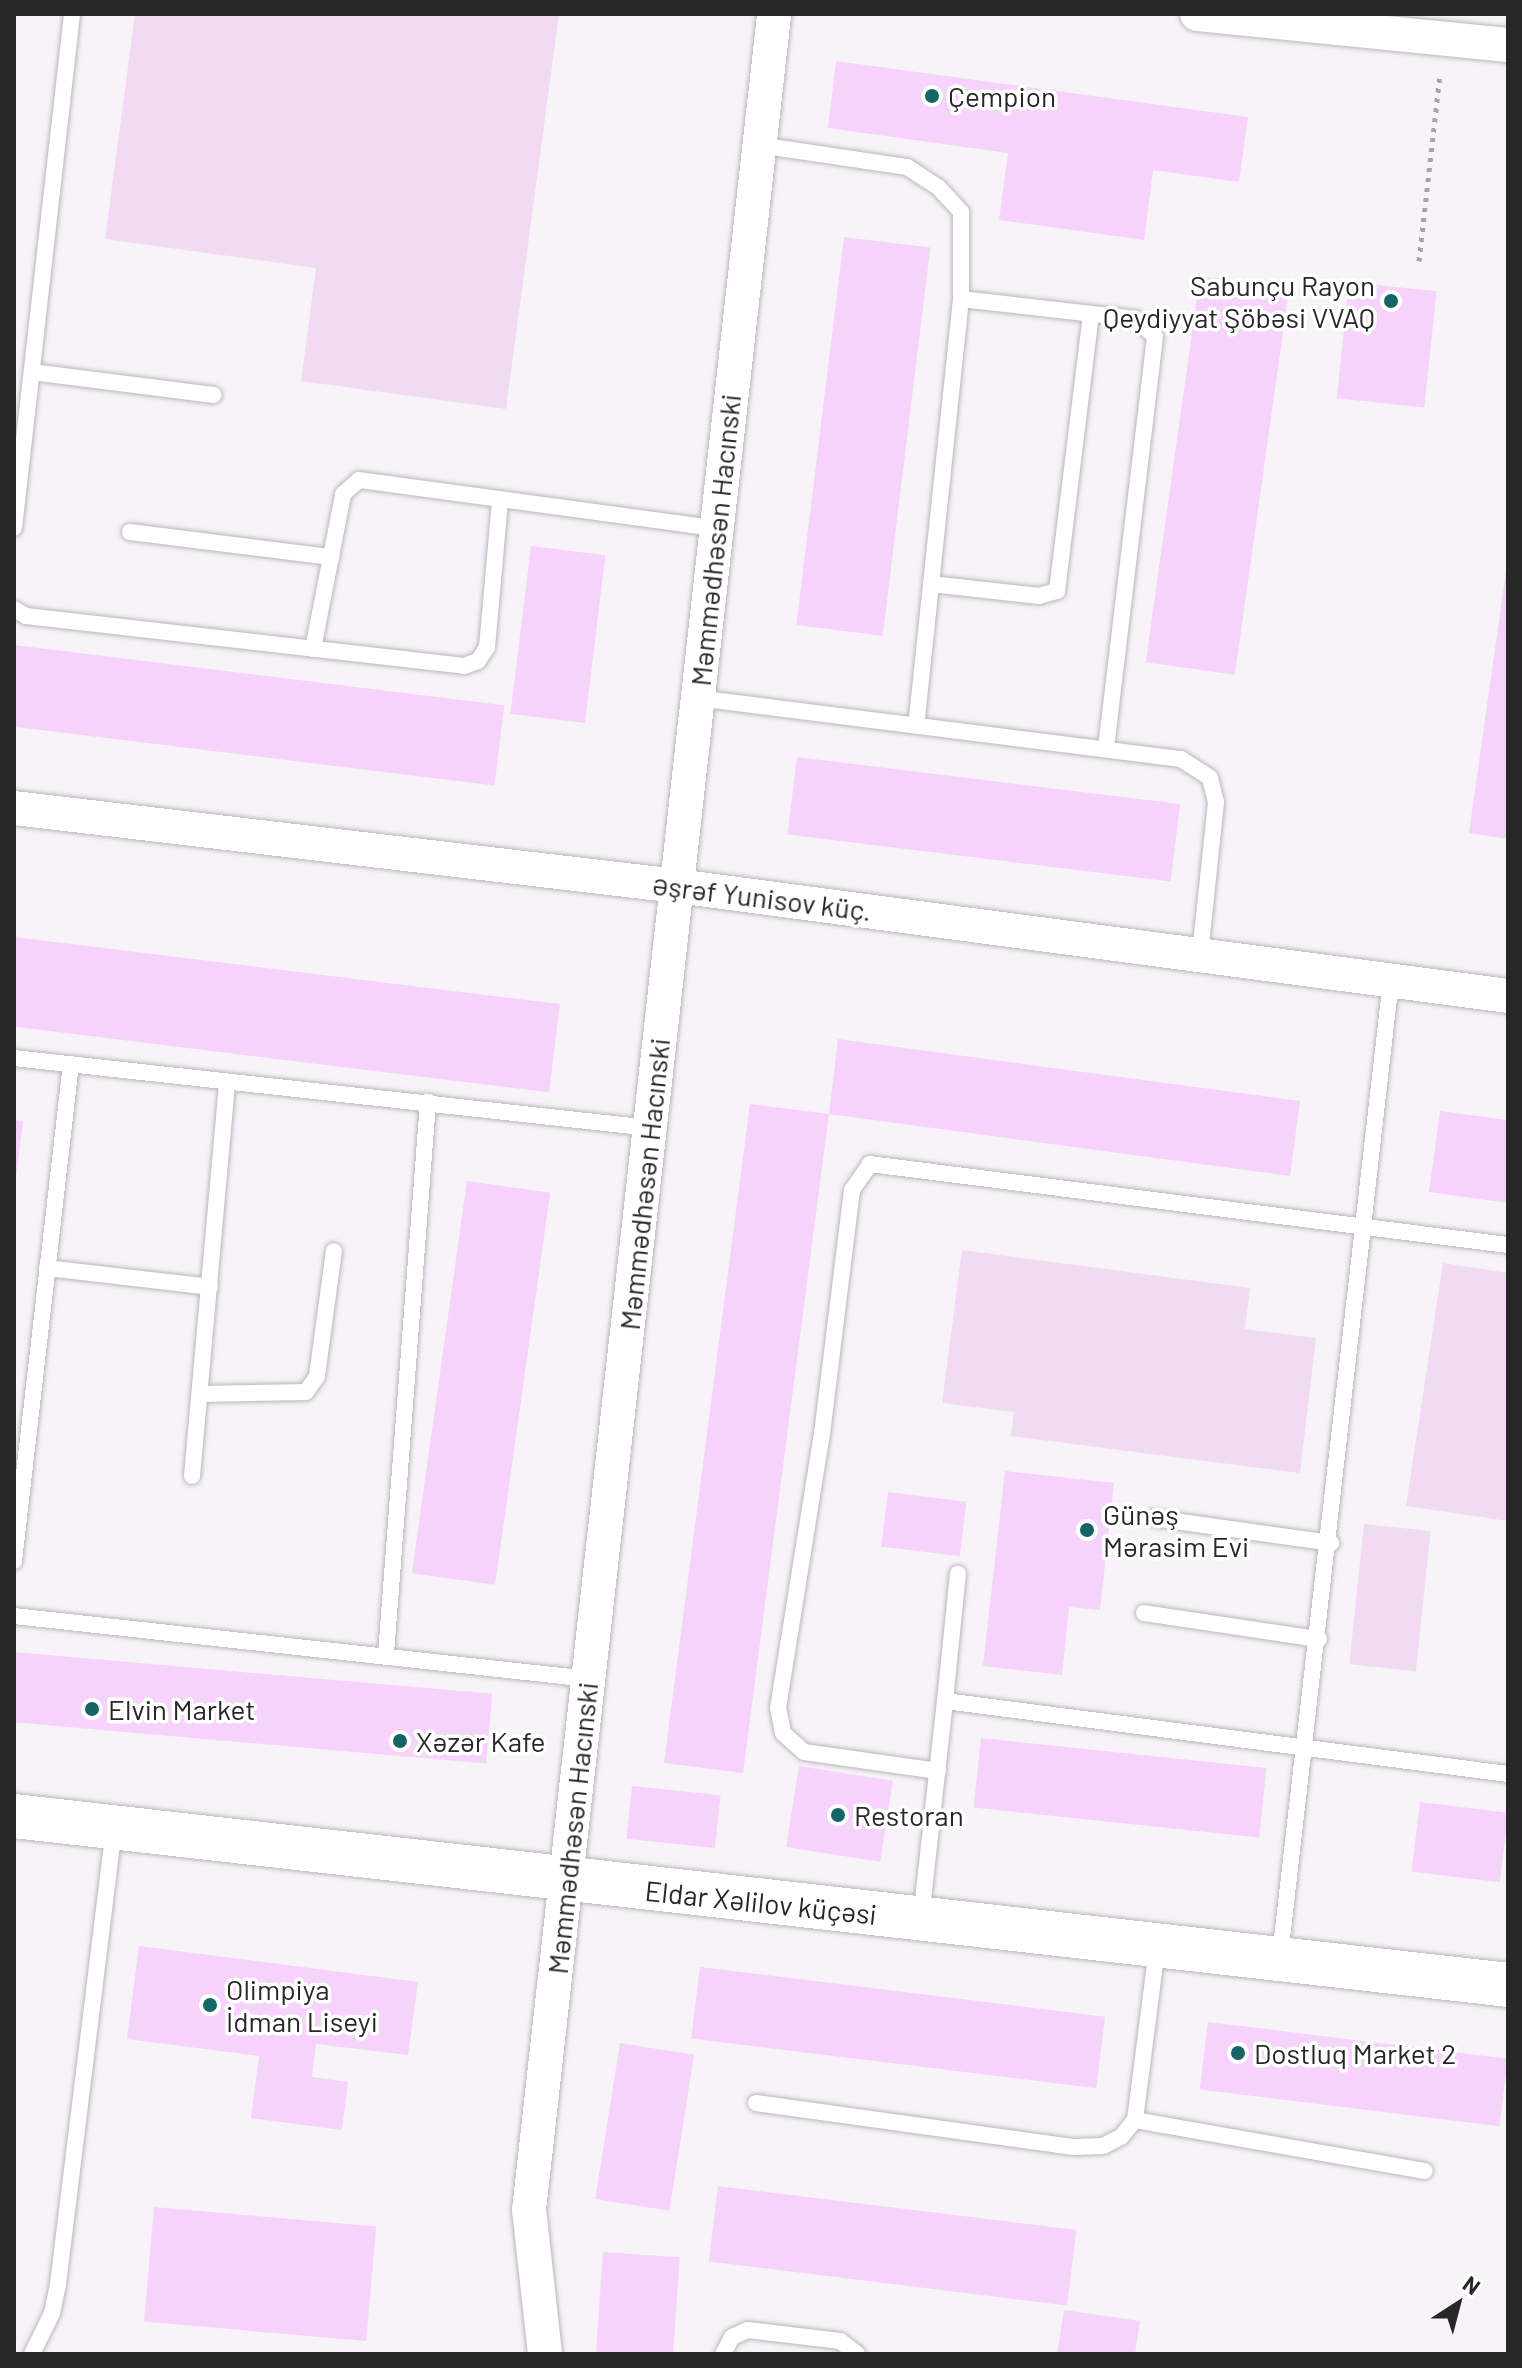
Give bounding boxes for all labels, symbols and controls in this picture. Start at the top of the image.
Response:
place label: Çempion [948,79,1056,113]
marker: Çempion [923,87,941,105]
place label: Sabunçu Rayon Qeydiyyat Şöbəsi VVAQ [1103,268,1375,334]
marker: Sabunçu Rayon Qeydiyyat Şöbəsi VVAQ [1382,292,1400,310]
street label: Məmmədhəsən Hacınski [683,392,747,688]
street label: Əşrəf Yunisov küç. [651,867,873,927]
street label: Məmmədhəsən Hacınski [612,1036,676,1332]
place label: Günəş Mərasim Evi [1103,1497,1249,1563]
marker: Günəş Mərasim Evi [1078,1521,1096,1539]
street label: Məmmədhəsən Hacınski [540,1680,604,1976]
place label: Elvin Market [108,1692,255,1726]
marker: Elvin Market [83,1700,101,1718]
place label: Xəzər Kafe [416,1724,545,1758]
marker: Xəzər Kafe [391,1732,409,1750]
place label: Restoran [854,1798,964,1832]
marker: Restoran [829,1806,847,1824]
street label: Eldar Xəlilov küçəsi [643,1873,879,1931]
place label: Olimpiya İdman Liseyi [226,1972,378,2038]
marker: Olimpiya İdman Liseyi [201,1996,219,2014]
place label: Dostluq Market 2 [1254,2036,1456,2070]
marker: Dostluq Market 2 [1229,2044,1247,2062]
north arrow [1418,2264,1498,2344]
text: N [1459,2270,1486,2299]

